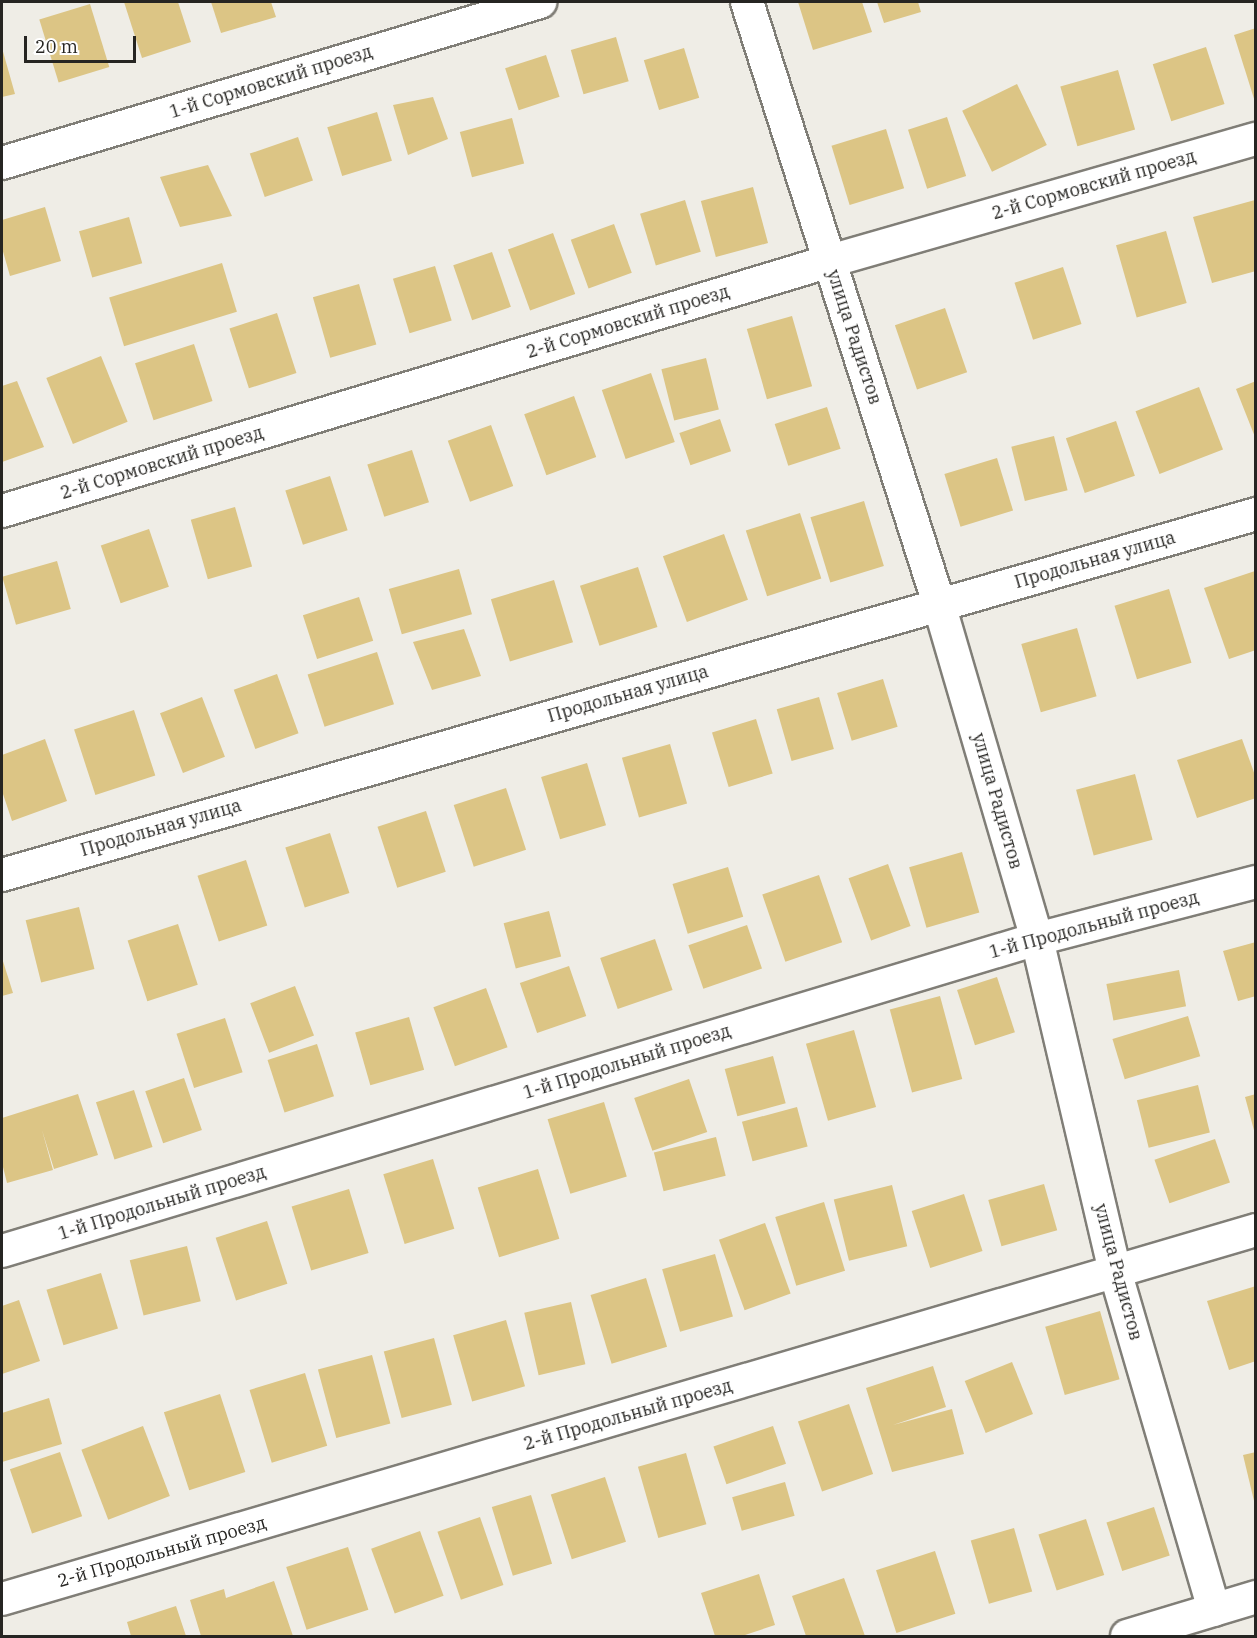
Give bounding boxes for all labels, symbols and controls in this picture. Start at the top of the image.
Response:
scale bar [27,24,140,62]
text: 20 m [35,35,78,58]
street label: 1-й Сормовский проезд [167,41,375,123]
street label: 2-й Сормовский проезд [990,146,1198,224]
street label: улица Радистов [822,267,886,407]
street label: 2-й Сормовский проезд [524,281,732,363]
street label: 2-й Сормовский проезд [58,422,266,504]
street label: Продольная улица [1012,527,1178,593]
street label: Продольная улица [545,661,711,727]
street label: улица Радистов [967,731,1027,871]
street label: Продольная улица [78,795,244,861]
street label: 1-й Продольный проезд [987,887,1201,963]
street label: 1-й Продольный проезд [521,1020,733,1104]
street label: 1-й Продольный проезд [56,1161,268,1245]
street label: улица Радистов [1089,1201,1147,1343]
street label: 2-й Продольный проезд [521,1375,735,1455]
street label: 2-й Продольный проезд [55,1512,269,1592]

